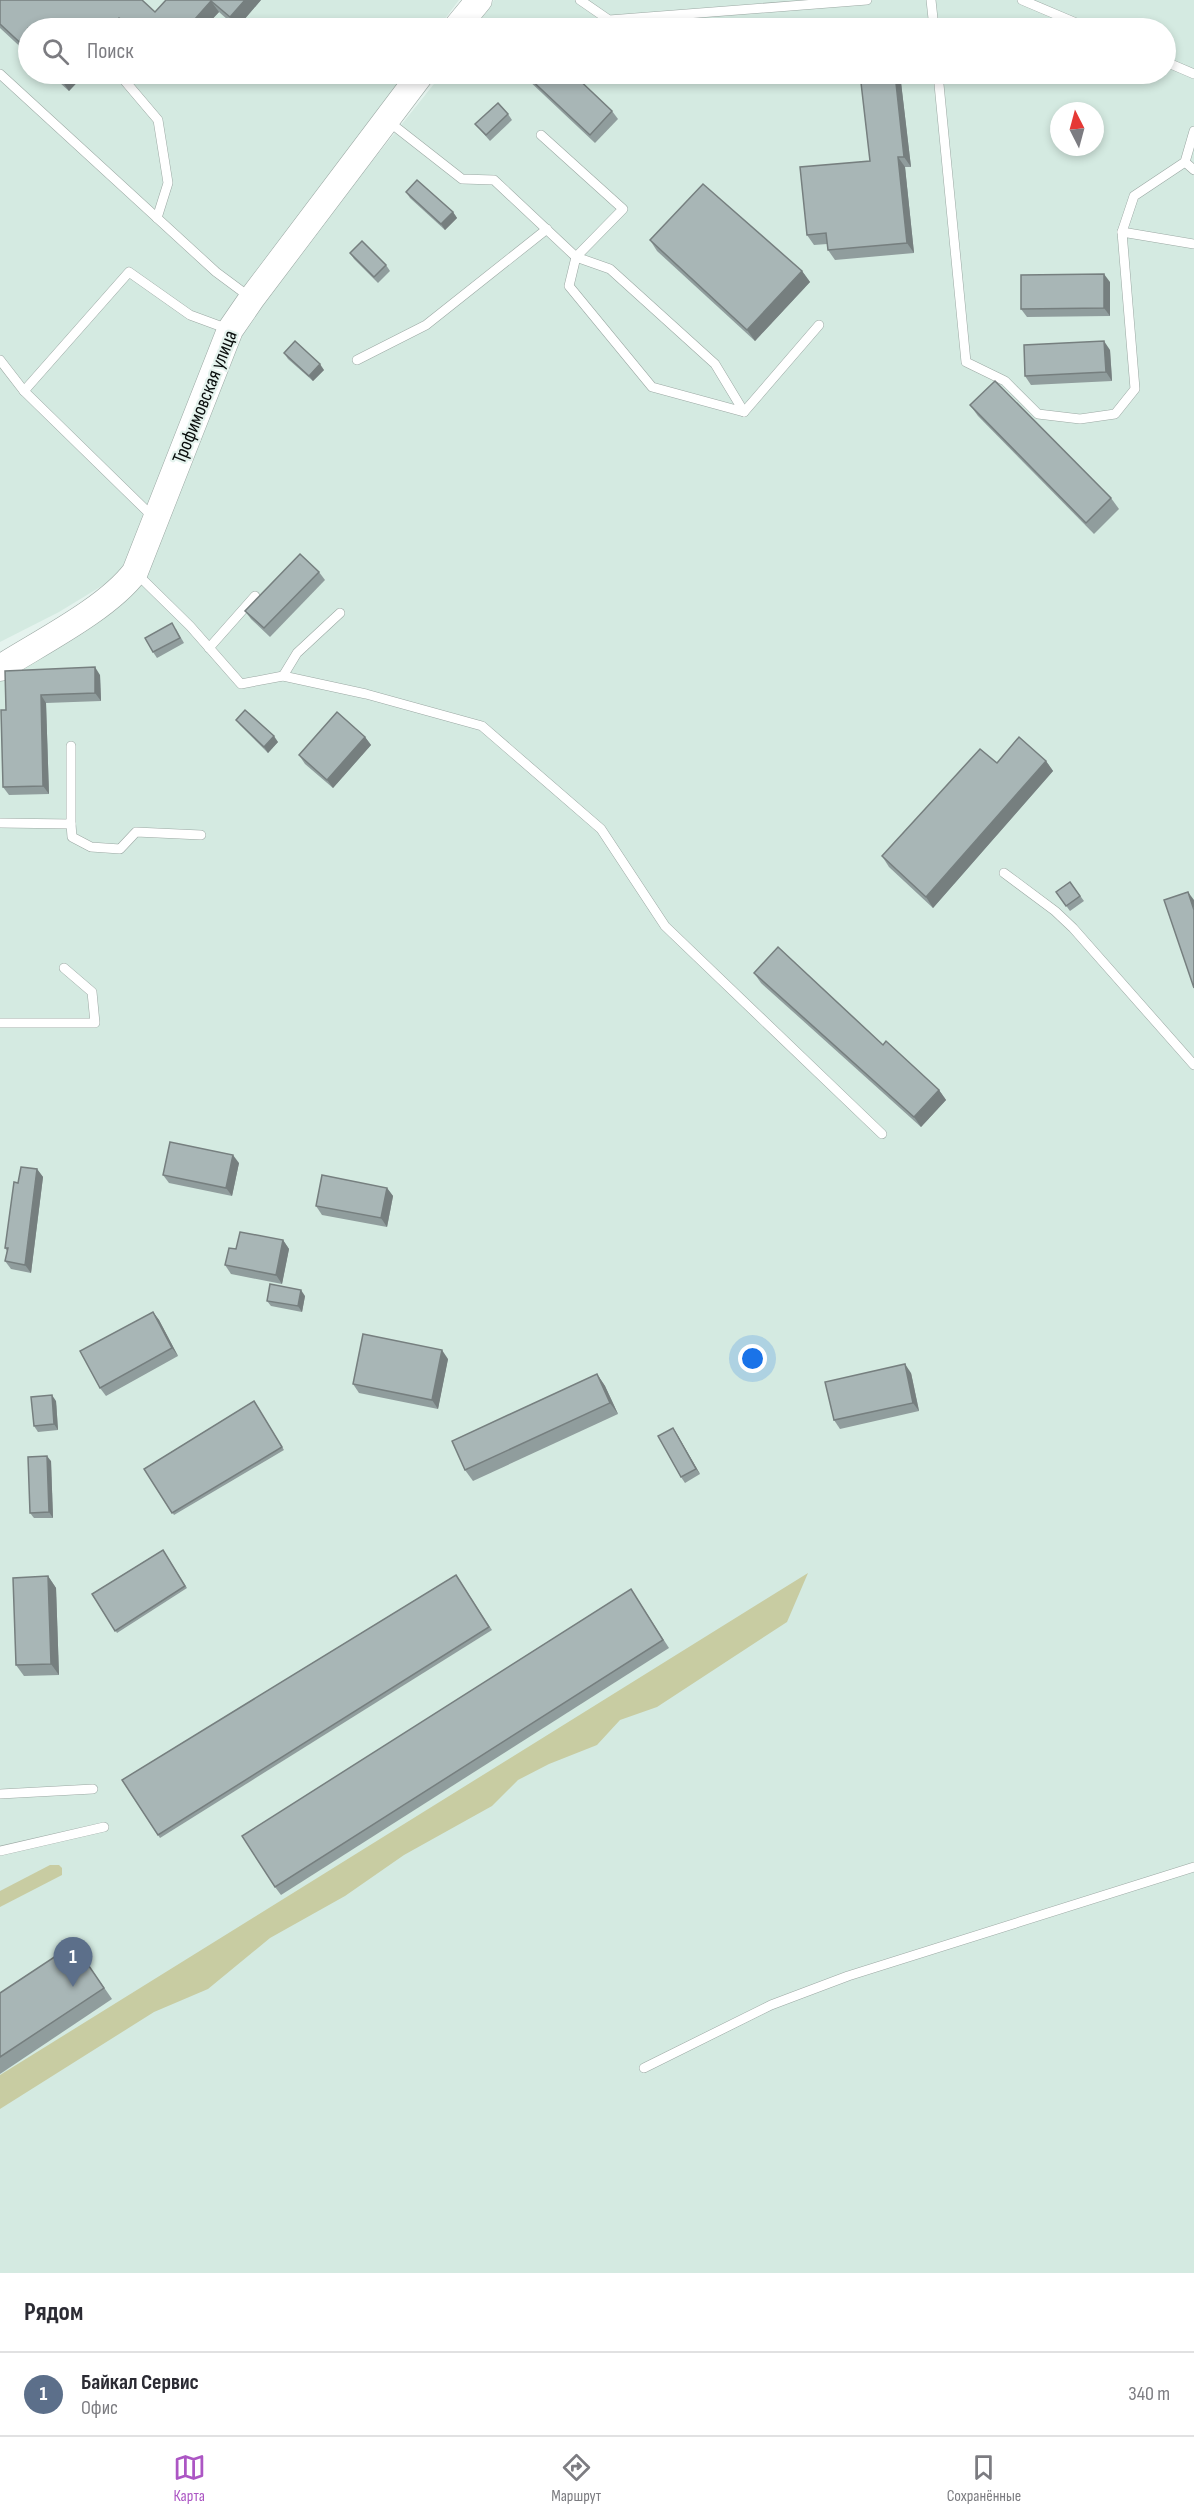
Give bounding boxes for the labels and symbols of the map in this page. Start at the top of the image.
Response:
north arrow [1050,102,1104,156]
street label: Трофимовская улица [167,327,243,467]
your location [738,1344,767,1373]
pin: 1 [54,1938,92,1987]

